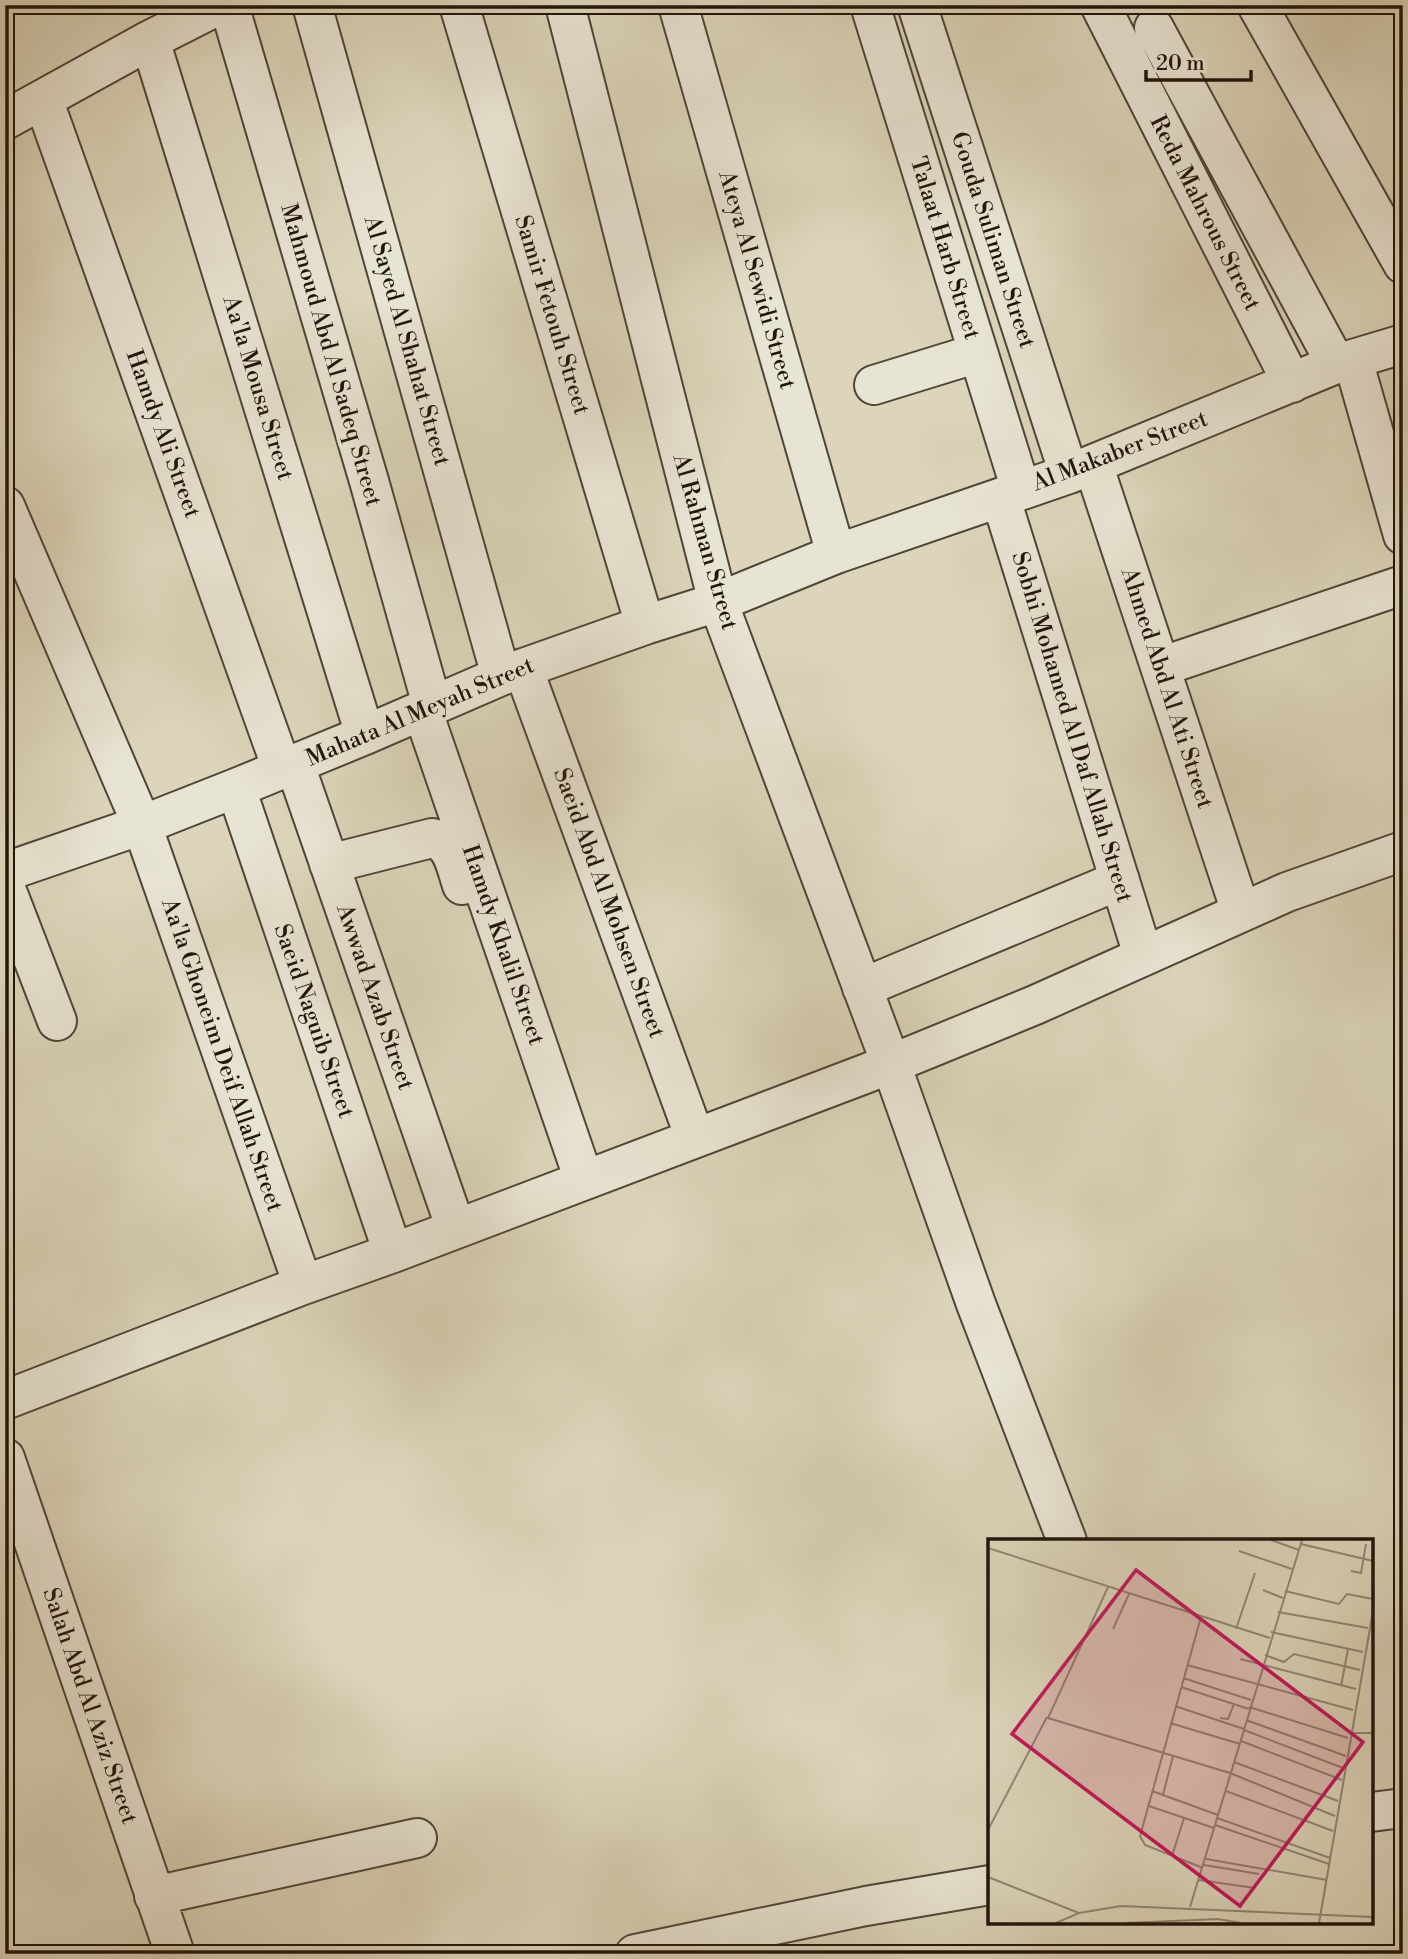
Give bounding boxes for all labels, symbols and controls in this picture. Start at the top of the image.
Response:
scale bar [1146,38,1250,82]
text: 20 m [1156,51,1205,77]
street label: Reda Mahrous Street [1144,111,1266,315]
street label: Gouda Suliman Street [945,128,1041,352]
street label: Talaat Harb Street [904,153,986,343]
street label: Ateya Al Sewidi Street [712,167,802,393]
street label: Mahmoud Abd Al Sadeq Street [274,201,388,509]
street label: Al Sayed Al Shahat Street [358,212,456,469]
street label: Samir Fetouh Street [508,212,596,418]
street label: Aa'la Mousa Street [216,291,299,484]
street label: Hamdy Ali Street [120,346,206,522]
street label: Al Makaber Street [1027,405,1212,498]
street label: Al Rahman Street [666,450,744,633]
street label: Sobhi Mohamed Al Daf Allah Street [1005,548,1139,906]
street label: Ahmed Abd Al Ati Street [1115,563,1219,812]
street label: Mahata Al Meyah Street [302,651,538,773]
street label: Saeid Abd Al Mohsen Street [547,764,671,1042]
street label: Hamdy Khalil Street [456,841,550,1049]
street label: Aa'la Ghoneim Deif Allah Street [155,894,289,1215]
street label: Awwad Azab Street [330,899,420,1094]
street label: Saeid Naguib Street [268,920,360,1122]
inset map [988,1539,1373,1924]
street label: Salah Abd Al Aziz Street [36,1584,144,1828]

